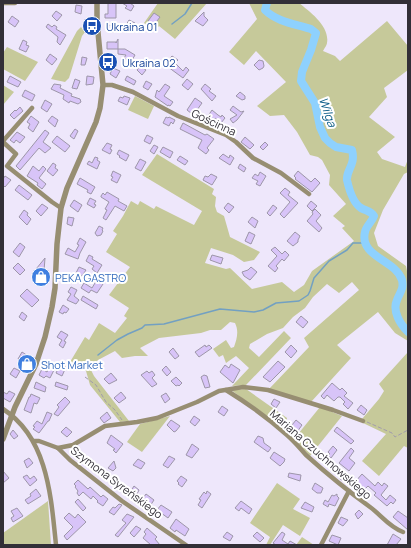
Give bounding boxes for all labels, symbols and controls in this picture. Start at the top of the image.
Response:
bus stop icon: Ukraina 01 [81,15,103,37]
place label: Ukraina 01 [106,19,157,34]
bus stop icon: Ukraina 02 [97,51,119,73]
place label: Ukraina 02 [122,55,175,70]
water label: Wilga [315,95,341,130]
street label: Gościnna [189,105,239,139]
shop icon: PEKA GASTRO [30,266,52,288]
place label: PEKA GASTRO [55,270,126,285]
shop icon: Shot Market [16,353,38,375]
place label: Shot Market [41,357,103,372]
street label: Mariana Czuchnowskiego [267,406,375,503]
street label: Szymona Syreńskiego [68,442,166,522]

